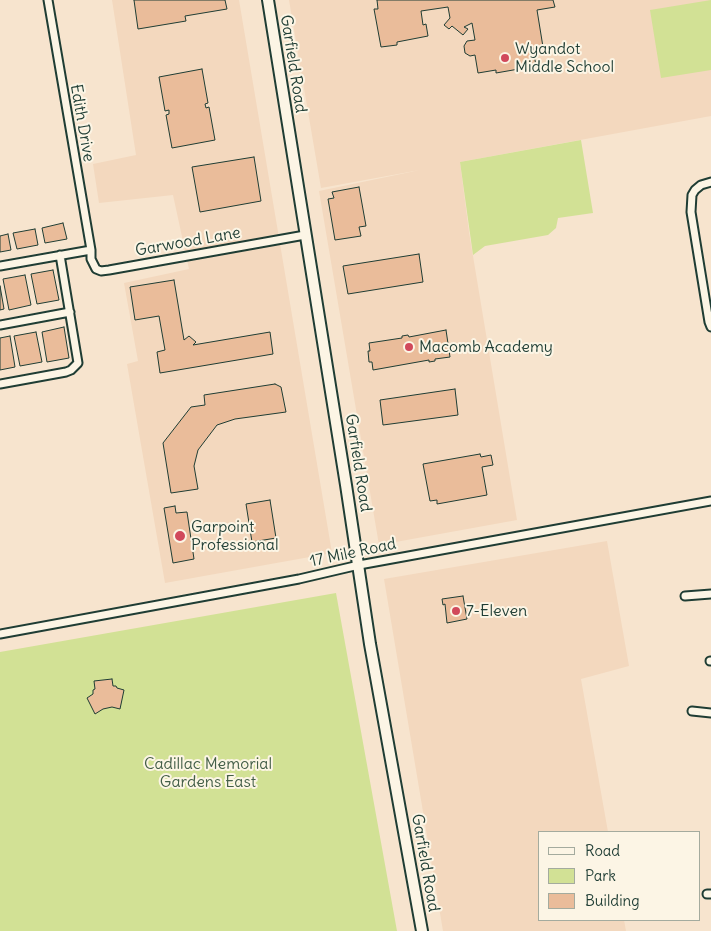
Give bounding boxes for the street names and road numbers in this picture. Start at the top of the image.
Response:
street label: Garfield Road [276,14,310,114]
street label: Edith Drive [66,83,98,163]
street label: Garwood Lane [134,223,242,261]
street label: Garfield Road [341,413,375,513]
street label: 17 Mile Road [308,534,398,572]
street label: Garfield Road [407,813,443,913]

